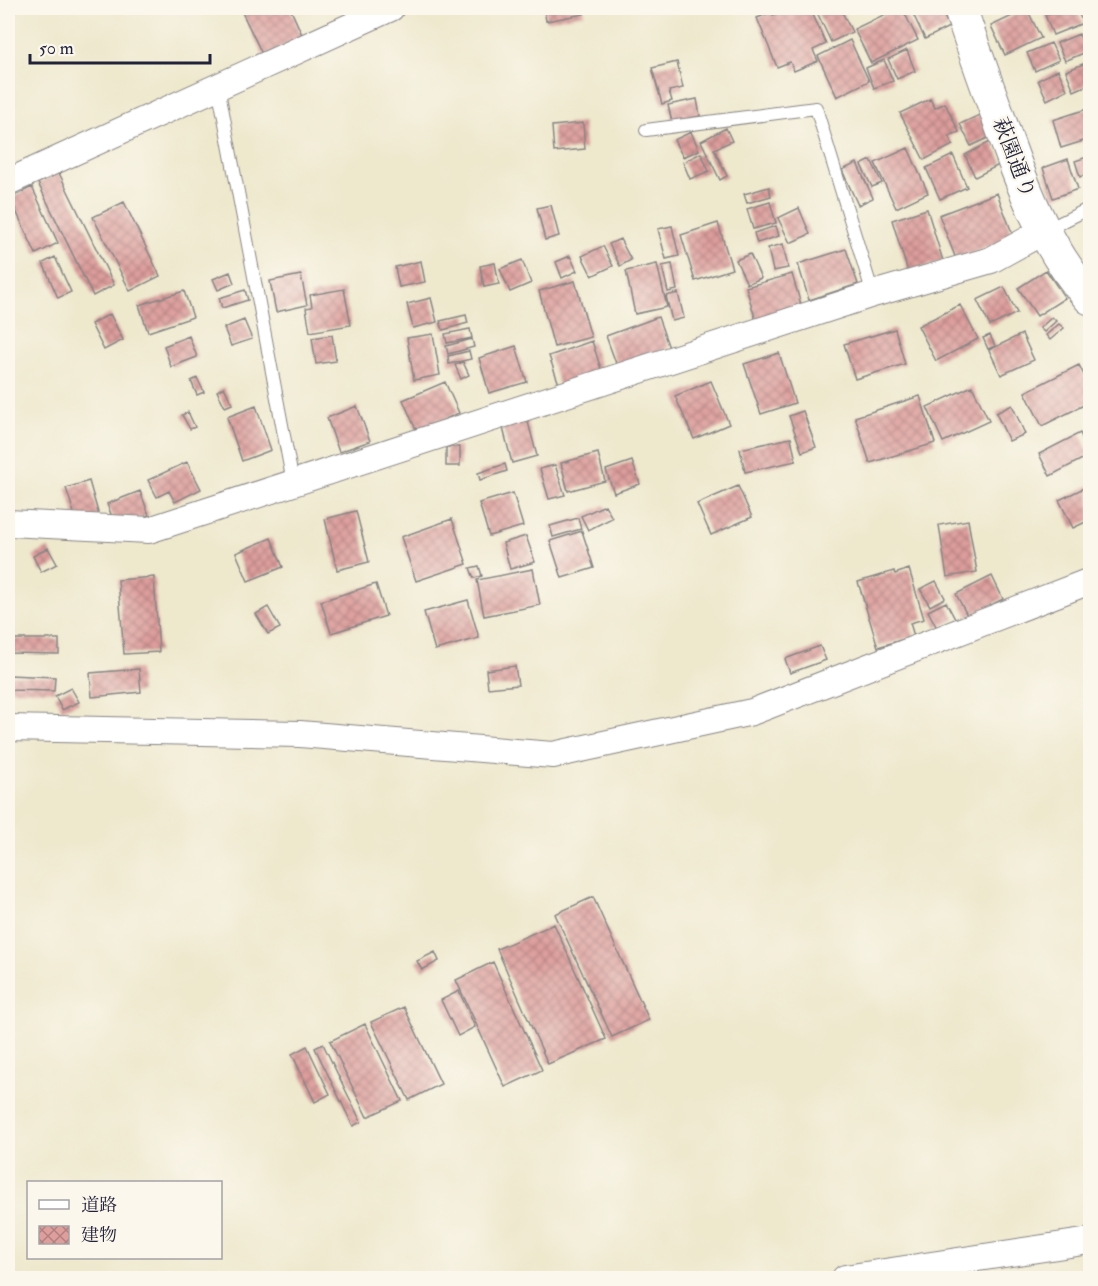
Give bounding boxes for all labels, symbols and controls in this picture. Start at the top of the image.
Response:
scale bar [30,27,210,65]
text: 50 m [39,37,74,60]
street label: 萩園通り [986,114,1042,202]
legend [27,1181,222,1259]
text: 道路 [81,1194,117,1217]
text: 建物 [81,1224,117,1247]

